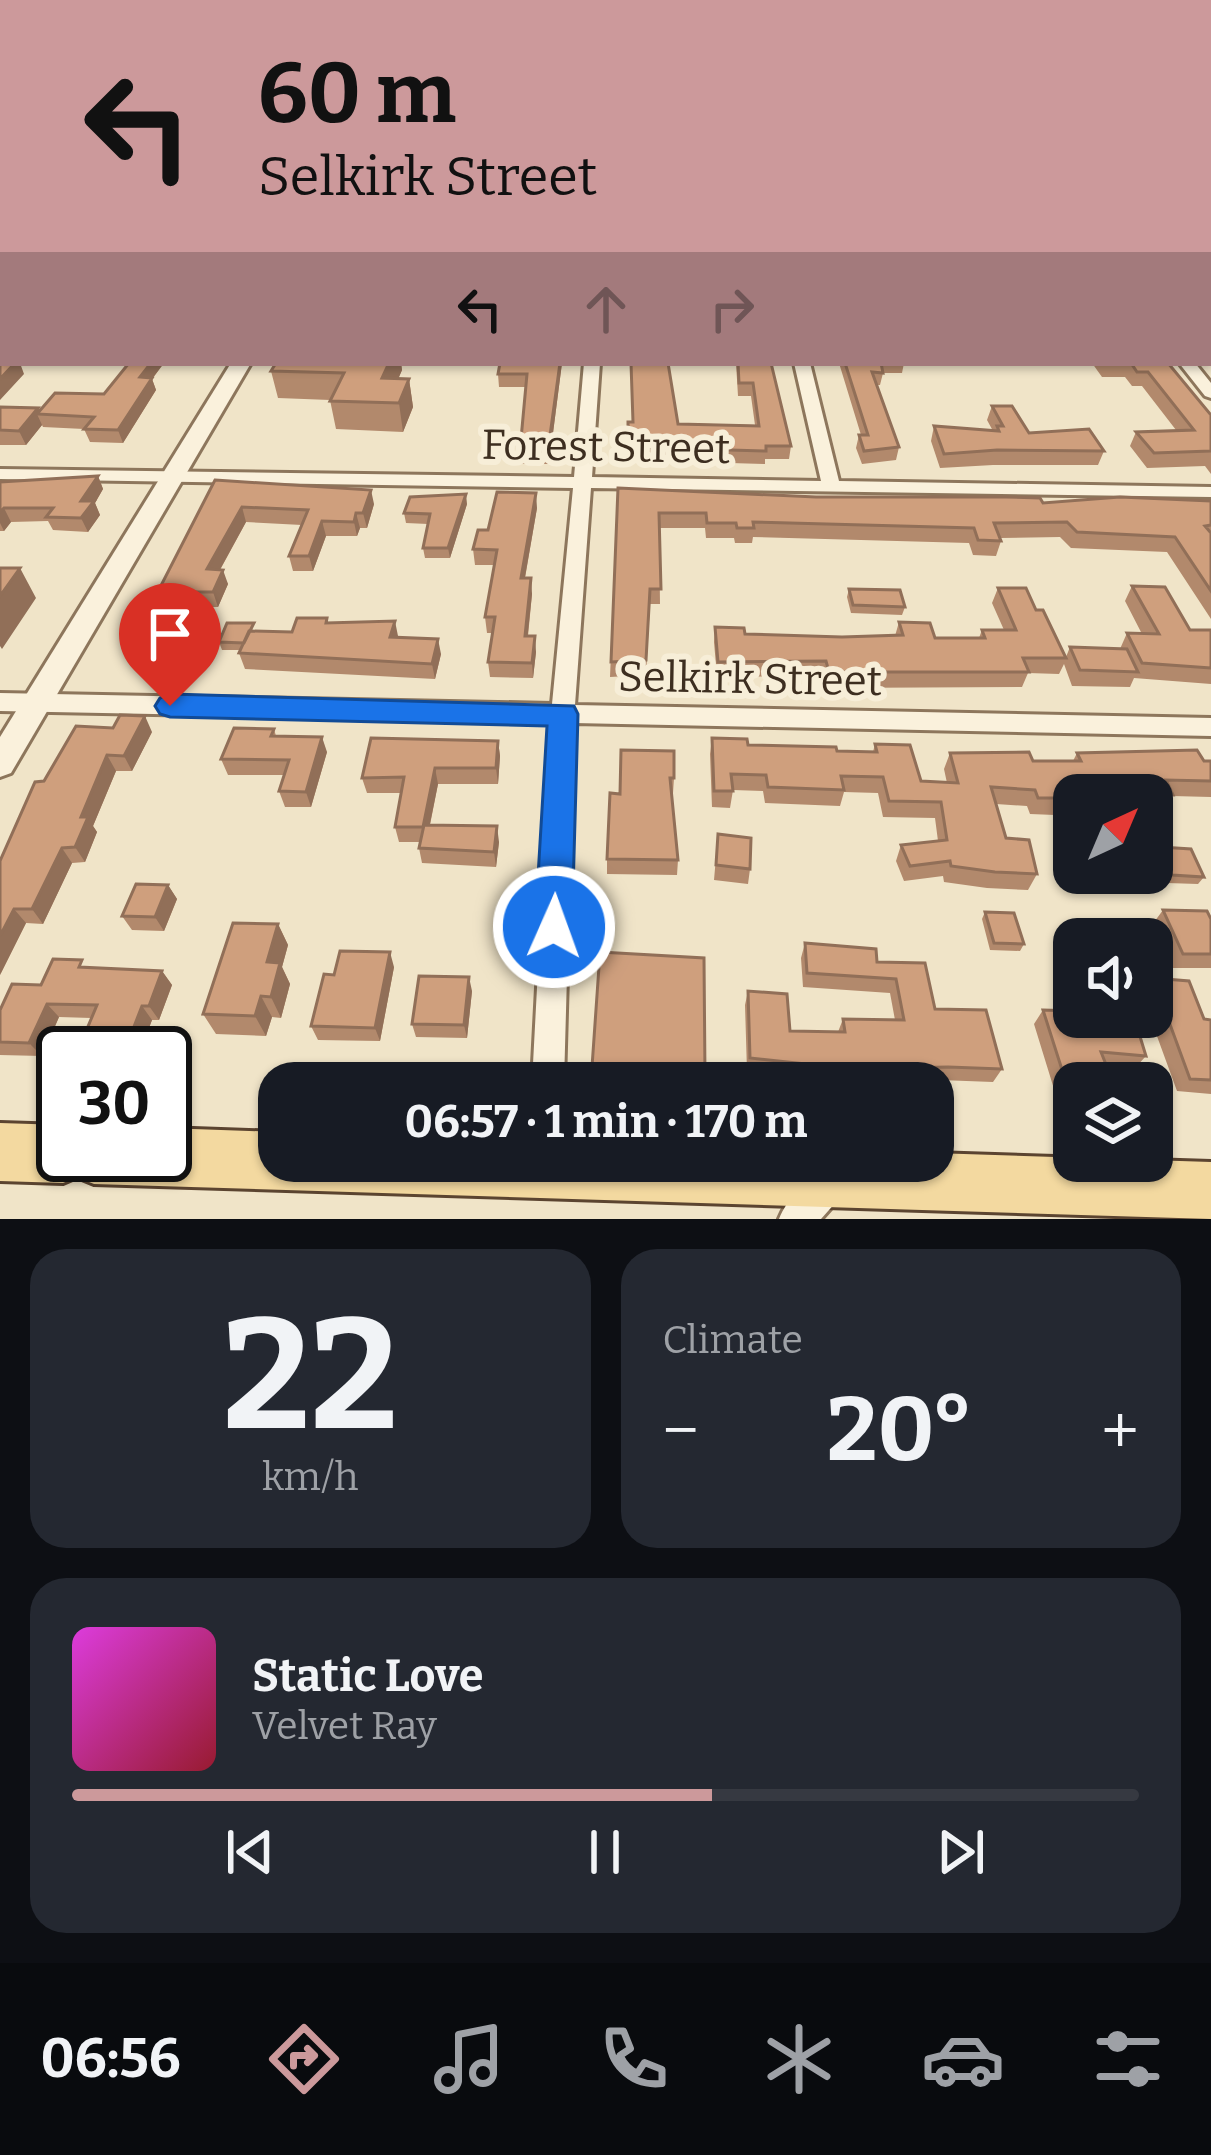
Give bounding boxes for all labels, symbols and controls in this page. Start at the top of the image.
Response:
text: 60 m [258,43,456,144]
icon: left [60,48,216,204]
text: Selkirk Street [258,145,597,209]
icon: left [447,276,513,342]
icon: ahead [573,276,639,342]
icon: right [699,276,765,342]
street label: Forest Street [481,420,731,474]
pin [119,583,221,706]
icon: arrive [137,601,203,667]
street label: Selkirk Street [618,652,882,706]
north arrow [1053,774,1173,894]
map controls [1053,774,1173,1182]
position arrow [491,864,617,990]
button: sound [1053,918,1173,1038]
speed limit sign: 30 [36,1026,192,1182]
button: layers [1053,1062,1173,1182]
text: 06:57 · 1 min · 170 m [405,1095,807,1149]
text: 22 [222,1282,398,1469]
text: Climate [663,1317,803,1363]
text: 20° [827,1376,973,1484]
text: − [663,1391,699,1470]
text: + [1101,1391,1139,1470]
text: km/h [262,1454,359,1500]
text: Static Love [252,1649,484,1703]
text: Velvet Ray [252,1703,437,1749]
icon: previous [217,1819,283,1885]
icon: pause [572,1819,638,1885]
icon: next [928,1819,994,1885]
icon: directions [262,2017,346,2101]
icon: music [427,2017,511,2101]
icon: phone [592,2017,676,2101]
icon: climate [757,2017,841,2101]
icon: car [921,2017,1005,2101]
icon: filters [1086,2017,1170,2101]
text: 06:56 [40,2027,181,2091]

